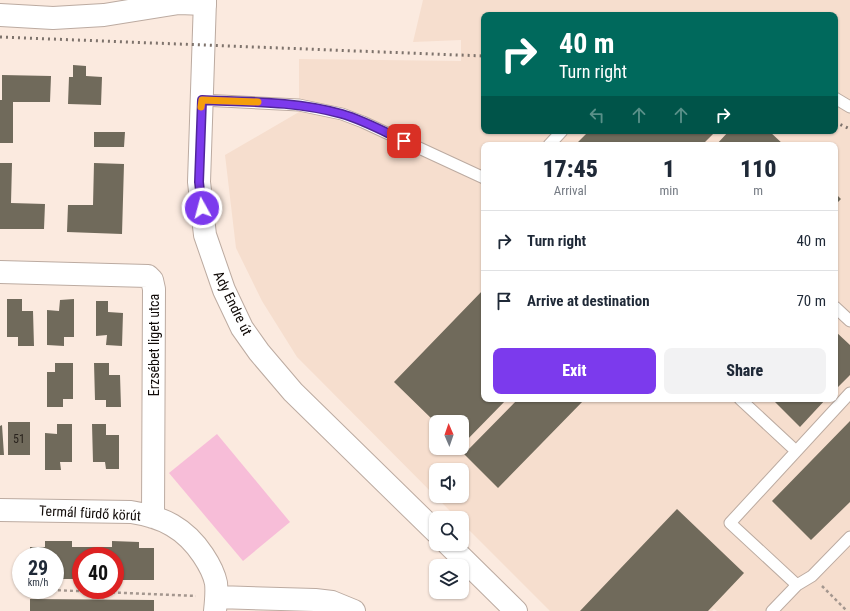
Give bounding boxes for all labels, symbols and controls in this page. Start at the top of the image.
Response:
text: 40 m [559,27,615,60]
icon: right [493,28,545,80]
text: Turn right [559,61,627,82]
icon: left [586,104,608,126]
icon: ahead [628,104,650,126]
icon: ahead [670,104,692,126]
icon: right [712,104,734,126]
pin [387,124,421,158]
icon: arrive [393,130,415,152]
text: 17:45 [542,155,598,183]
text: 1 [663,155,675,183]
text: 110 [740,155,777,183]
text: Arrival [554,183,587,198]
text: min [659,183,679,198]
text: m [753,183,763,198]
position arrow [181,187,223,229]
icon: right [493,230,515,252]
text: Turn right [527,232,586,250]
text: 40 m [796,232,826,250]
street label: Ady Endre út [211,268,255,338]
icon: arrive [493,290,515,312]
text: Arrive at destination [527,292,650,310]
text: 70 m [796,292,826,310]
street label: Erzsébet liget utca [146,294,162,396]
button: Exit [493,348,656,394]
button: Share [664,348,826,394]
north arrow [429,415,469,455]
map controls [429,415,469,599]
house number: 51 [13,432,25,446]
button: sound [429,463,469,503]
street label: Termál fürdő körút [39,502,141,524]
button: search [429,511,469,551]
speed limit sign: 40 [72,547,124,599]
text: 29 [28,556,48,580]
button: layers [429,559,469,599]
text: km/h [28,577,48,588]

